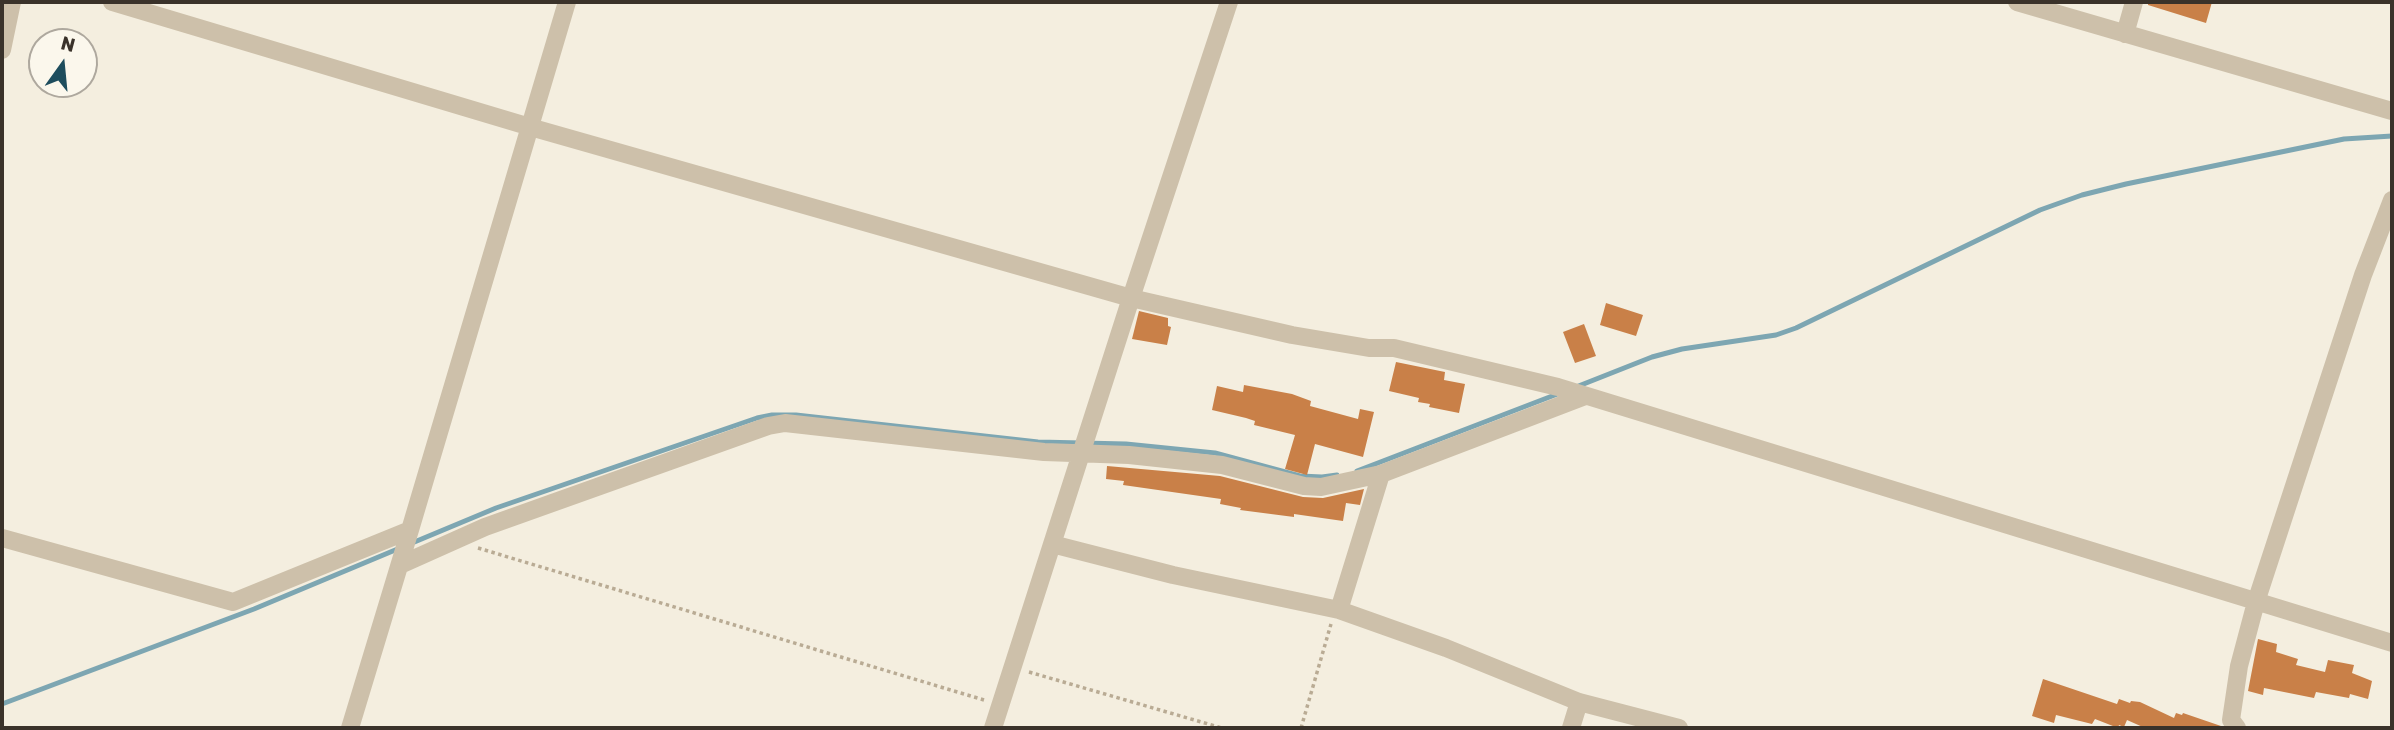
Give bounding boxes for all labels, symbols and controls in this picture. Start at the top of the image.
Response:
north arrow [28,28,98,98]
text: N [58,31,78,57]

